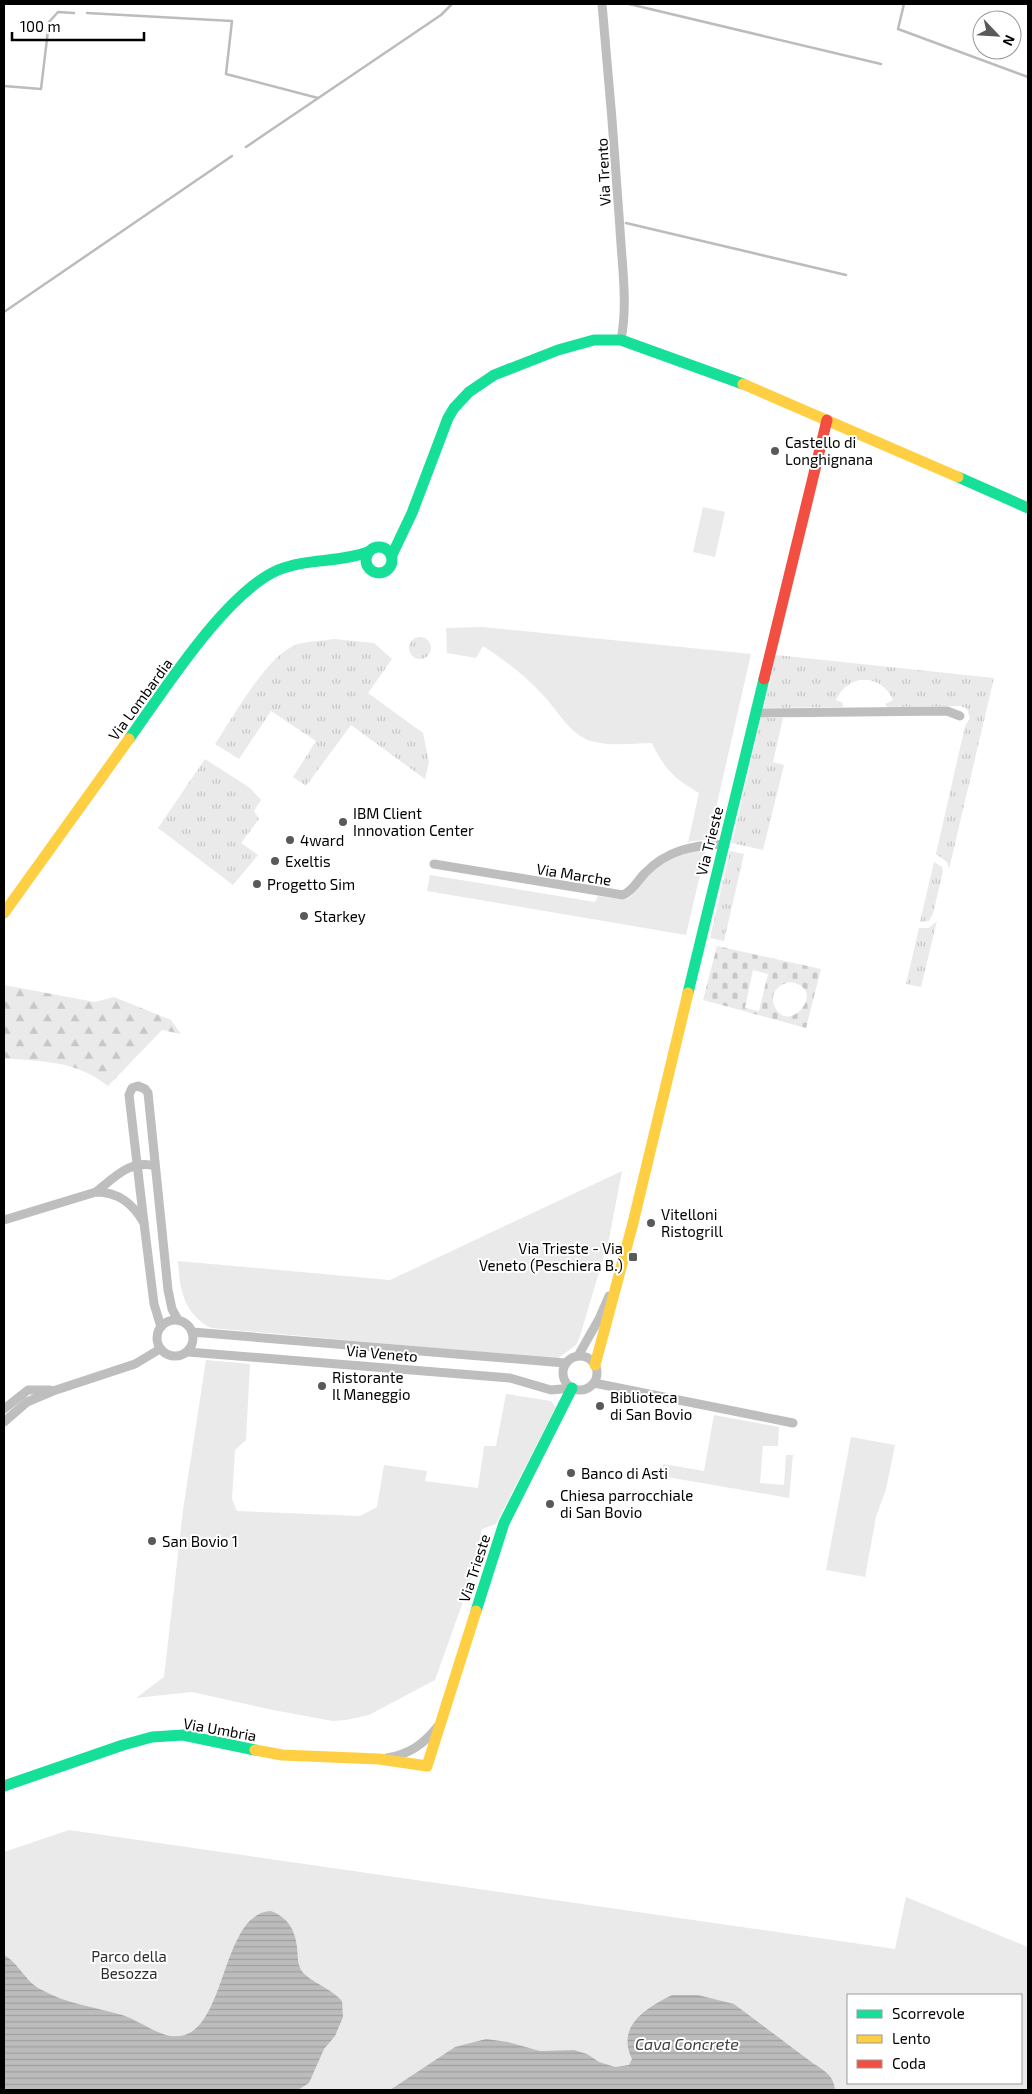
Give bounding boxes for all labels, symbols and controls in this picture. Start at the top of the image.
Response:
scale bar [12,10,145,42]
north arrow [972,10,1022,60]
text: 100 m [20,17,61,35]
text: N [999,33,1019,49]
street label: Via Trento [592,137,614,207]
place label: Castello di Longhignana [785,433,873,468]
marker: Castello di Longhignana [769,445,781,457]
street label: Via Lombardia [104,654,176,744]
place label: IBM Client Innovation Center [353,804,474,839]
street label: Via Trieste [692,805,726,877]
marker: IBM Client Innovation Center [337,816,349,828]
place label: 4ward [300,831,344,849]
marker: 4ward [284,834,296,846]
place label: Exeltis [285,852,331,870]
marker: Exeltis [269,855,281,867]
street label: Via Marche [535,859,613,889]
place label: Progetto Sim [267,875,355,893]
marker: Progetto Sim [251,878,263,890]
place label: Starkey [314,907,366,925]
marker: Starkey [298,910,310,922]
place label: Vitelloni Ristogrill [661,1205,723,1240]
marker: Vitelloni Ristogrill [645,1217,657,1229]
place label: Via Trieste - Via Veneto (Peschiera B.) [479,1239,623,1274]
marker: Via Trieste - Via Veneto (Peschiera B.) [627,1251,639,1263]
street label: Via Veneto [346,1341,418,1365]
place label: Ristorante Il Maneggio [332,1368,410,1403]
marker: Ristorante Il Maneggio [316,1380,328,1392]
place label: Biblioteca di San Bovio [610,1388,692,1423]
marker: Biblioteca di San Bovio [594,1400,606,1412]
place label: Banco di Asti [581,1464,668,1482]
marker: Banco di Asti [565,1467,577,1479]
place label: Chiesa parrocchiale di San Bovio [560,1486,693,1521]
marker: Chiesa parrocchiale di San Bovio [544,1498,556,1510]
place label: San Bovio 1 [162,1532,238,1550]
street label: Via Trieste [455,1532,493,1604]
marker: San Bovio 1 [146,1535,158,1547]
street label: Via Umbria [182,1714,258,1744]
park label: Parco della Besozza [91,1947,167,1982]
legend [847,1994,1022,2084]
text: Scorrevole [892,2004,965,2022]
text: Lento [892,2029,931,2047]
water label: Cava Concrete [635,2034,739,2053]
text: Coda [892,2054,926,2072]

